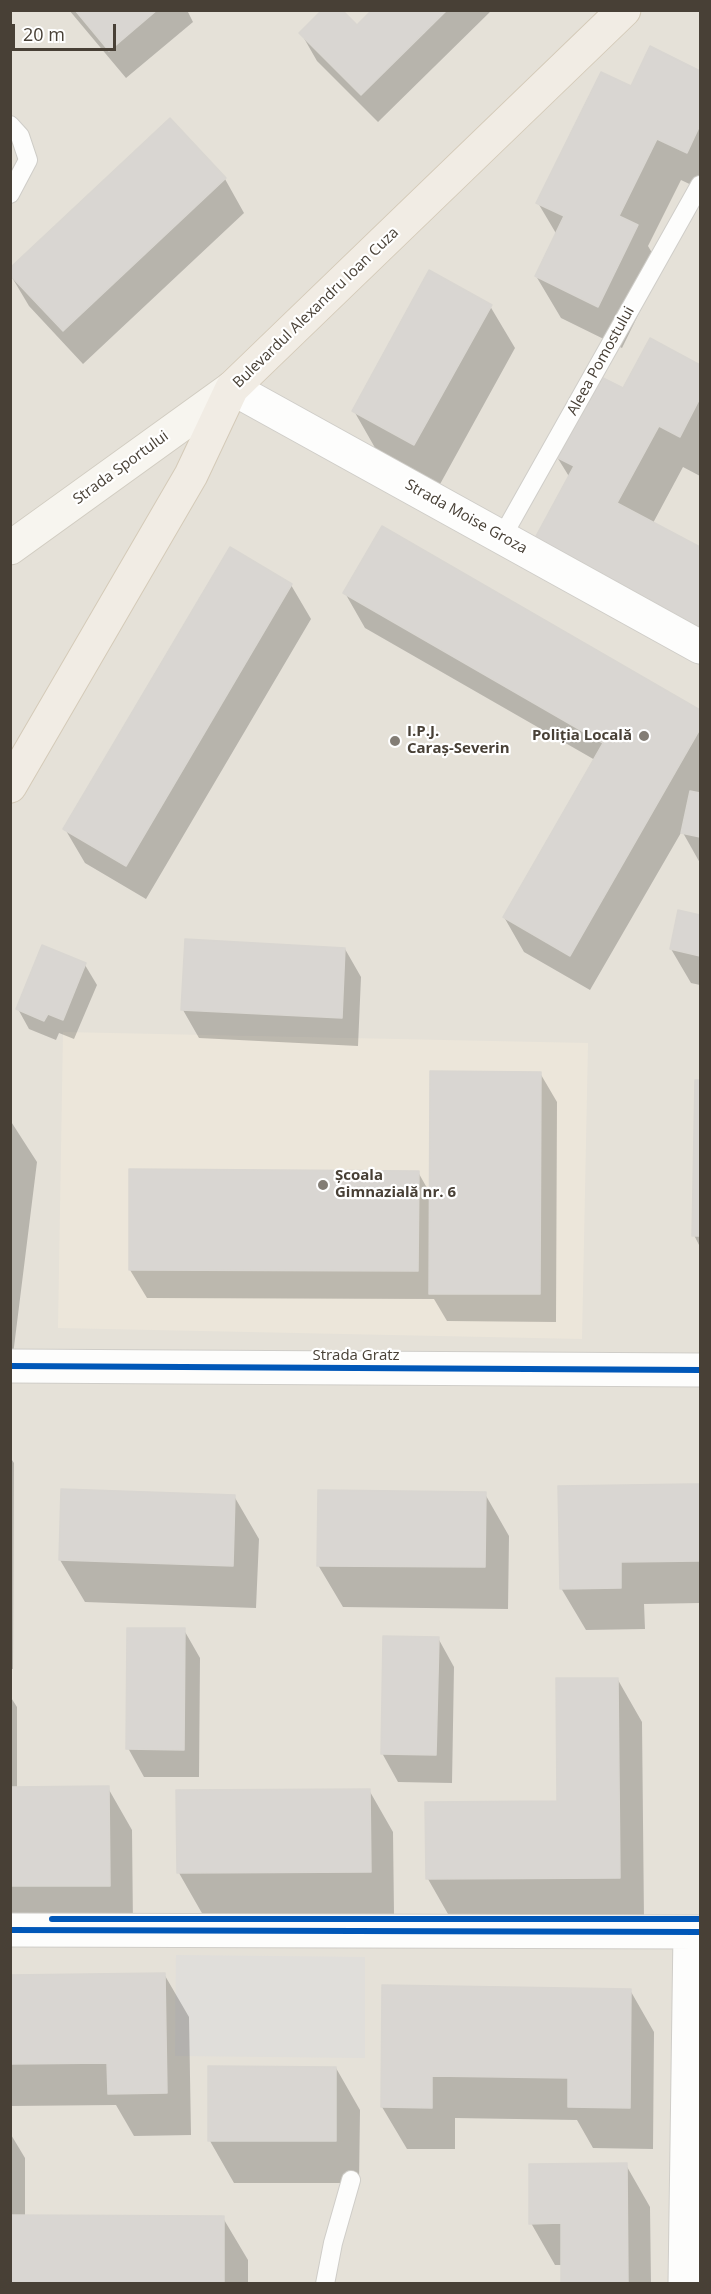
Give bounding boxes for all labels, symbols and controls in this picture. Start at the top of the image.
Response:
scale bar [15,12,118,50]
text: 20 m [23,22,65,46]
street label: Bulevardul Alexandru Ioan Cuza [229,224,403,392]
street label: Aleea Pomostului [564,303,638,419]
street label: Strada Sportului [70,427,172,509]
street label: Strada Moise Groza [402,476,530,558]
place label: I.P.J. Caraș-Severin [407,723,510,758]
place label: Poliția Locală [532,727,632,745]
marker: Poliția Locală [637,729,651,743]
marker: I.P.J. Caraș-Severin [388,734,402,748]
place label: Școala Gimnazială nr. 6 [335,1167,456,1202]
marker: Școala Gimnazială nr. 6 [316,1178,330,1192]
street label: Strada Gratz [312,1347,400,1365]

